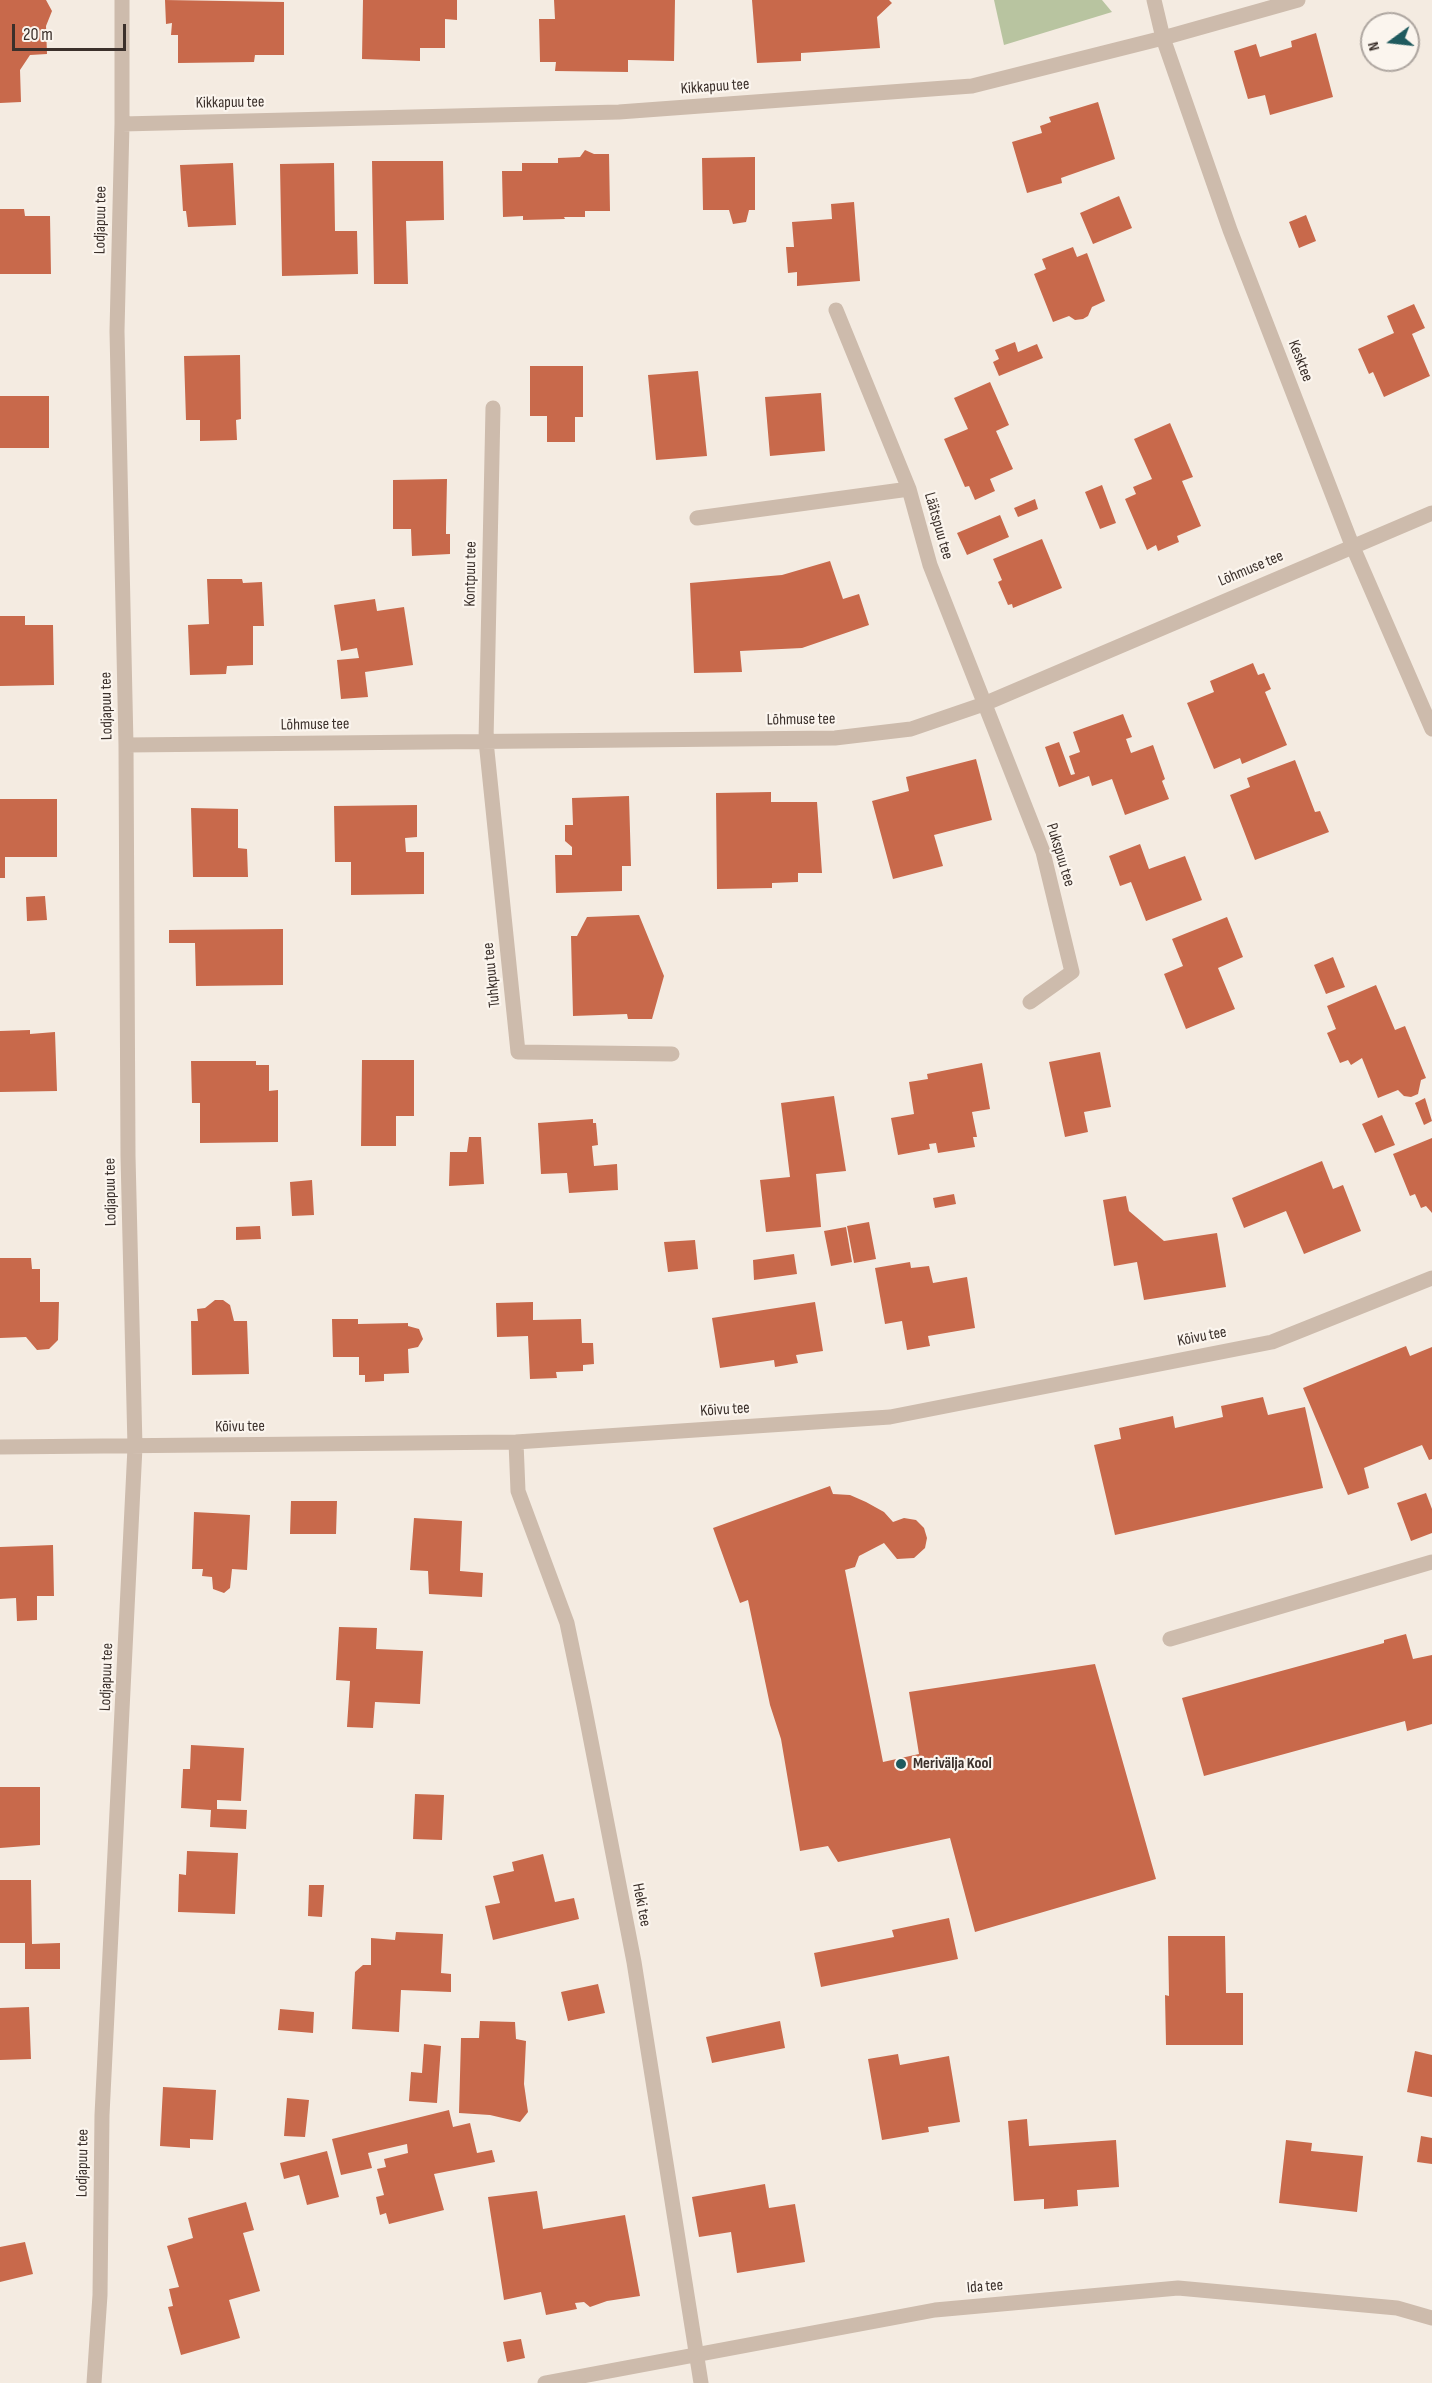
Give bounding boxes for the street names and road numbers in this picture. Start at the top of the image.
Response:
street label: Kikkapuu tee [680,75,750,99]
street label: Kikkapuu tee [195,93,265,113]
street label: Lodjapuu tee [91,186,111,254]
street label: Kesktee [1283,338,1317,384]
street label: Läätspuu tee [919,490,957,562]
street label: Kontpuu tee [461,541,481,607]
street label: Lõhmuse tee [1216,547,1286,591]
street label: Lodjapuu tee [97,672,117,740]
street label: Lõhmuse tee [767,710,835,730]
street label: Lõhmuse tee [281,715,349,735]
street label: Pukspuu tee [1041,821,1079,889]
street label: Tuhkpuu tee [479,942,505,1008]
street label: Lodjapuu tee [101,1158,121,1226]
street label: Kõivu tee [1176,1323,1228,1351]
street label: Kõivu tee [700,1399,750,1421]
street label: Kõivu tee [215,1417,265,1437]
street label: Lodjapuu tee [96,1643,118,1711]
street label: Heki tee [627,1882,655,1928]
street label: Lodjapuu tee [73,2129,93,2197]
street label: Ida tee [966,2276,1004,2298]

